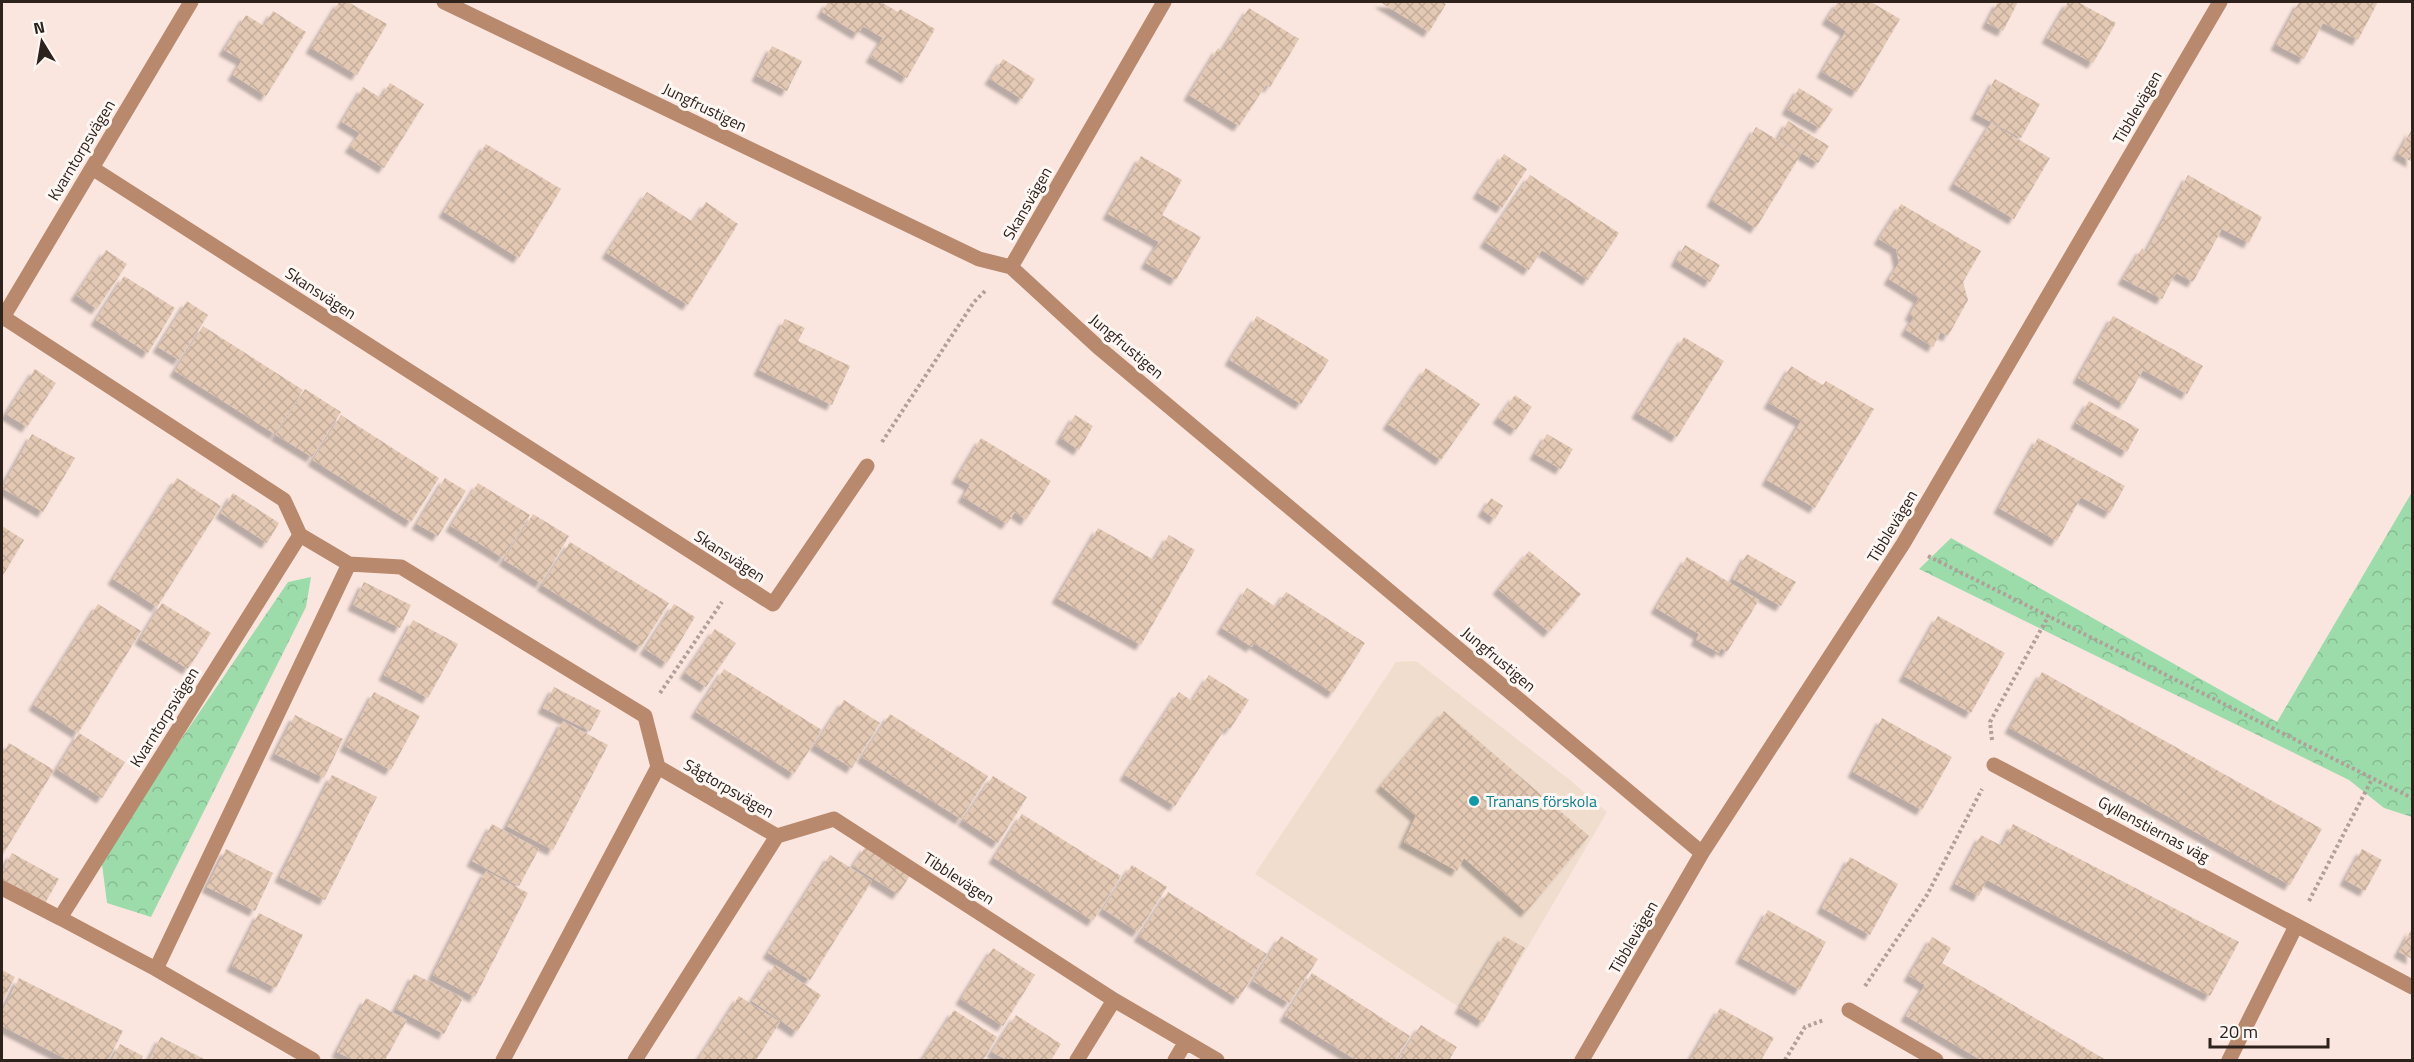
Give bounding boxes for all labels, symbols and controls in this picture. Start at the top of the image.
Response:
north arrow [12,12,72,72]
text: N [31,14,47,40]
street label: Tibblevägen [2106,66,2168,148]
street label: Jungfrustigen [659,76,751,138]
street label: Kvarntorpsvägen [41,95,121,205]
street label: Skansvägen [996,162,1058,244]
street label: Skansvägen [281,261,361,325]
street label: Jungfrustigen [1085,308,1169,384]
street label: Tibblevägen [1861,485,1923,567]
street label: Skansvägen [690,524,770,588]
street label: Jungfrustigen [1457,621,1541,697]
street label: Kvarntorpsvägen [124,662,204,772]
street label: Sågtorpsvägen [679,752,779,824]
place label: Tranans förskola [1486,789,1597,813]
street label: Gyllenstiernas väg [2094,790,2214,868]
marker: Tranans förskola [1467,794,1481,808]
street label: Tibblevägen [919,846,999,910]
street label: Tibblevägen [1602,896,1664,978]
scale bar [2210,1011,2328,1049]
text: 20 m [2219,1018,2258,1045]

